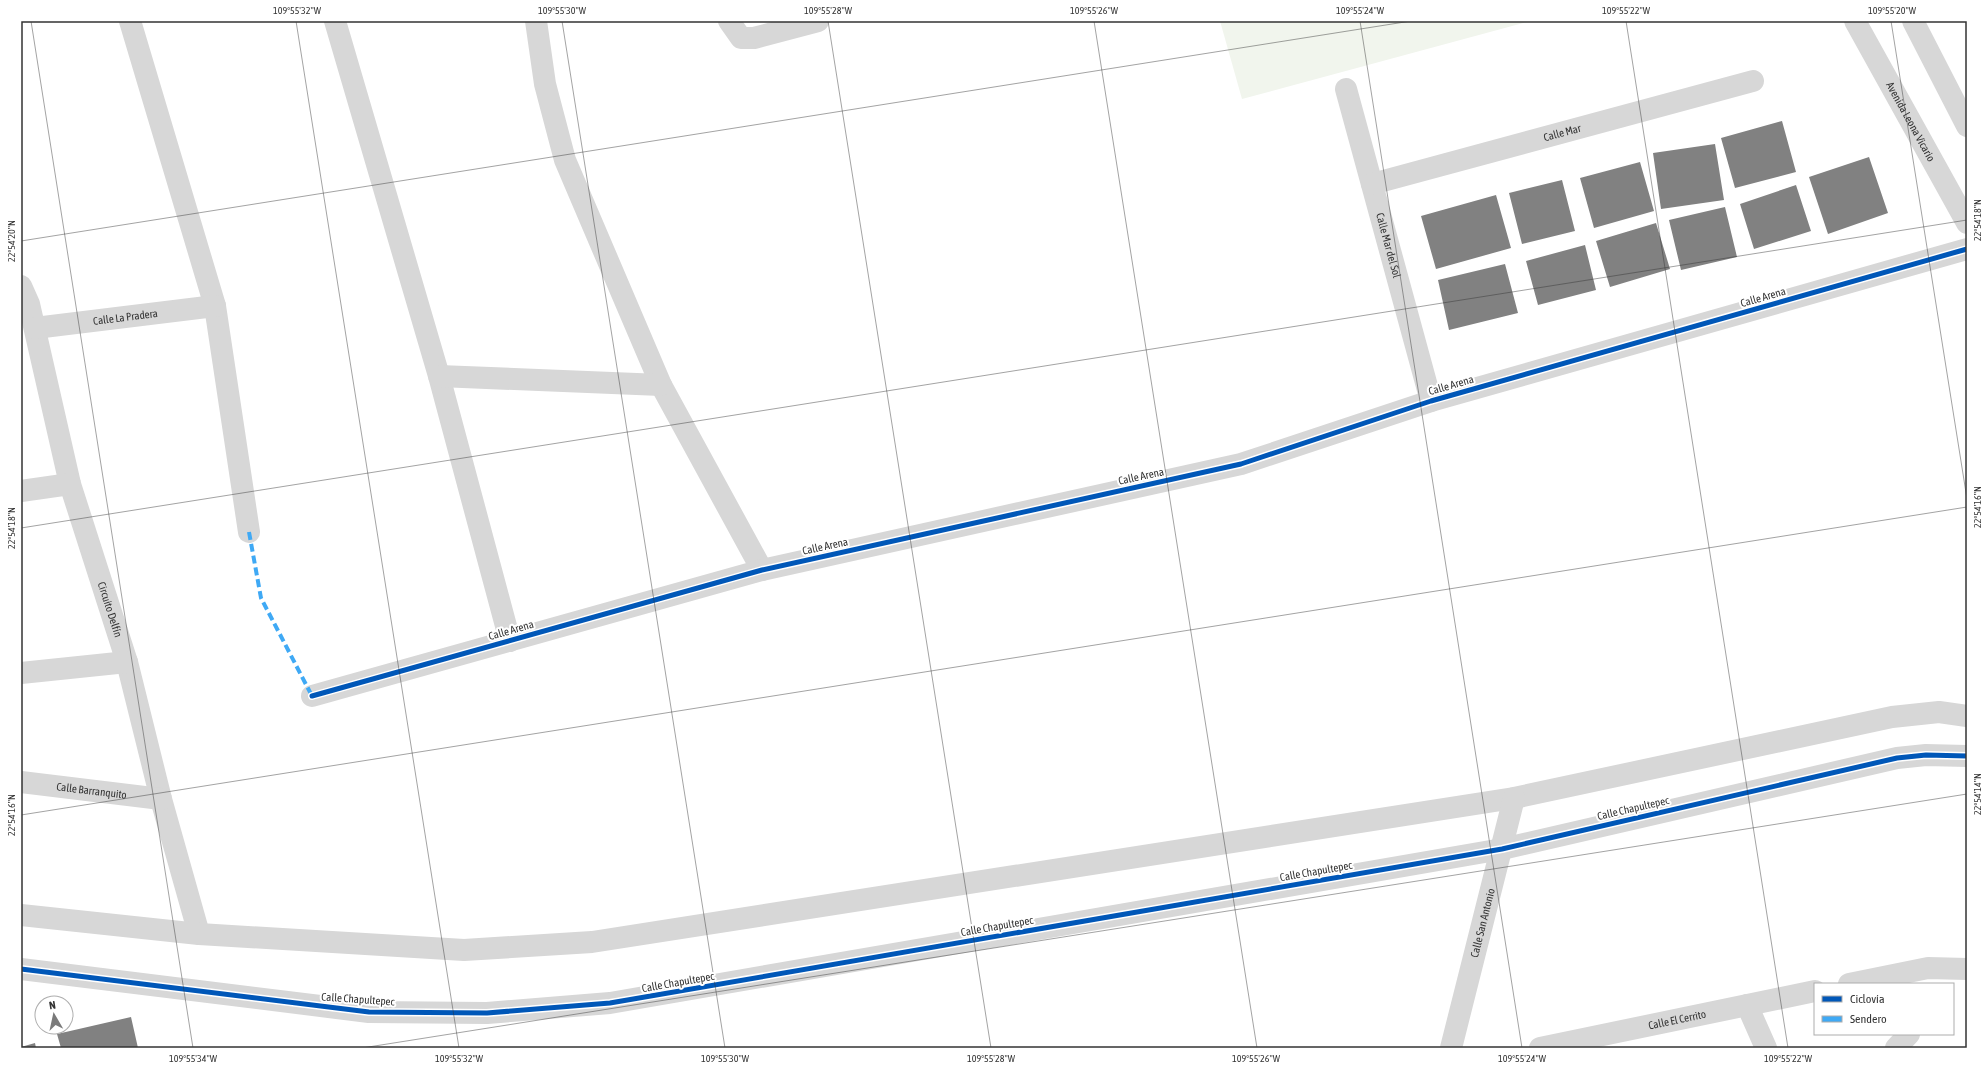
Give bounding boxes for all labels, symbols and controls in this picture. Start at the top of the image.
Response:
text: 109°55'32"W [273,5,322,16]
text: 109°55'30"W [538,5,587,16]
text: 109°55'28"W [804,5,853,16]
text: 109°55'26"W [1070,5,1119,16]
text: 109°55'24"W [1336,5,1385,16]
text: 109°55'22"W [1602,5,1651,16]
text: 109°55'20"W [1868,5,1917,16]
street label: Avenida Leona Vicario [1884,80,1938,163]
street label: Calle Mar [1542,122,1583,143]
text: 22°54'18"N [1972,199,1983,241]
street label: Calle Mar del Sol [1374,211,1403,279]
text: 22°54'20"N [6,220,17,262]
street label: Calle Arena [1739,285,1787,309]
street label: Calle La Pradera [92,307,158,327]
street label: Calle Arena [1427,373,1475,397]
street label: Calle Arena [1117,465,1165,487]
text: 22°54'16"N [1972,486,1983,528]
text: 22°54'18"N [6,507,17,549]
street label: Calle Arena [801,535,849,557]
street label: Circuito Delfín [96,580,125,639]
street label: Calle Arena [487,618,535,642]
text: 22°54'14"N [1972,773,1983,815]
street label: Calle Barranquito [56,780,127,801]
text: 22°54'16"N [6,794,17,836]
street label: Calle Chapultepec [1596,794,1671,822]
street label: Calle Chapultepec [1279,859,1354,883]
street label: Calle San Antonio [1468,887,1497,959]
street label: Calle Chapultepec [960,914,1035,938]
street label: Calle Chapultepec [641,970,716,994]
legend [1814,983,1954,1035]
street label: Calle Chapultepec [321,990,396,1008]
text: Ciclovía [1850,992,1884,1006]
north arrow [34,995,74,1035]
text: N [48,999,57,1012]
street label: Calle El Cerrito [1647,1008,1707,1031]
text: Sendero [1850,1012,1887,1026]
text: 109°55'34"W [169,1053,218,1064]
text: 109°55'32"W [435,1053,484,1064]
text: 109°55'30"W [701,1053,750,1064]
text: 109°55'28"W [967,1053,1016,1064]
text: 109°55'26"W [1232,1053,1281,1064]
text: 109°55'24"W [1498,1053,1547,1064]
text: 109°55'22"W [1764,1053,1813,1064]

